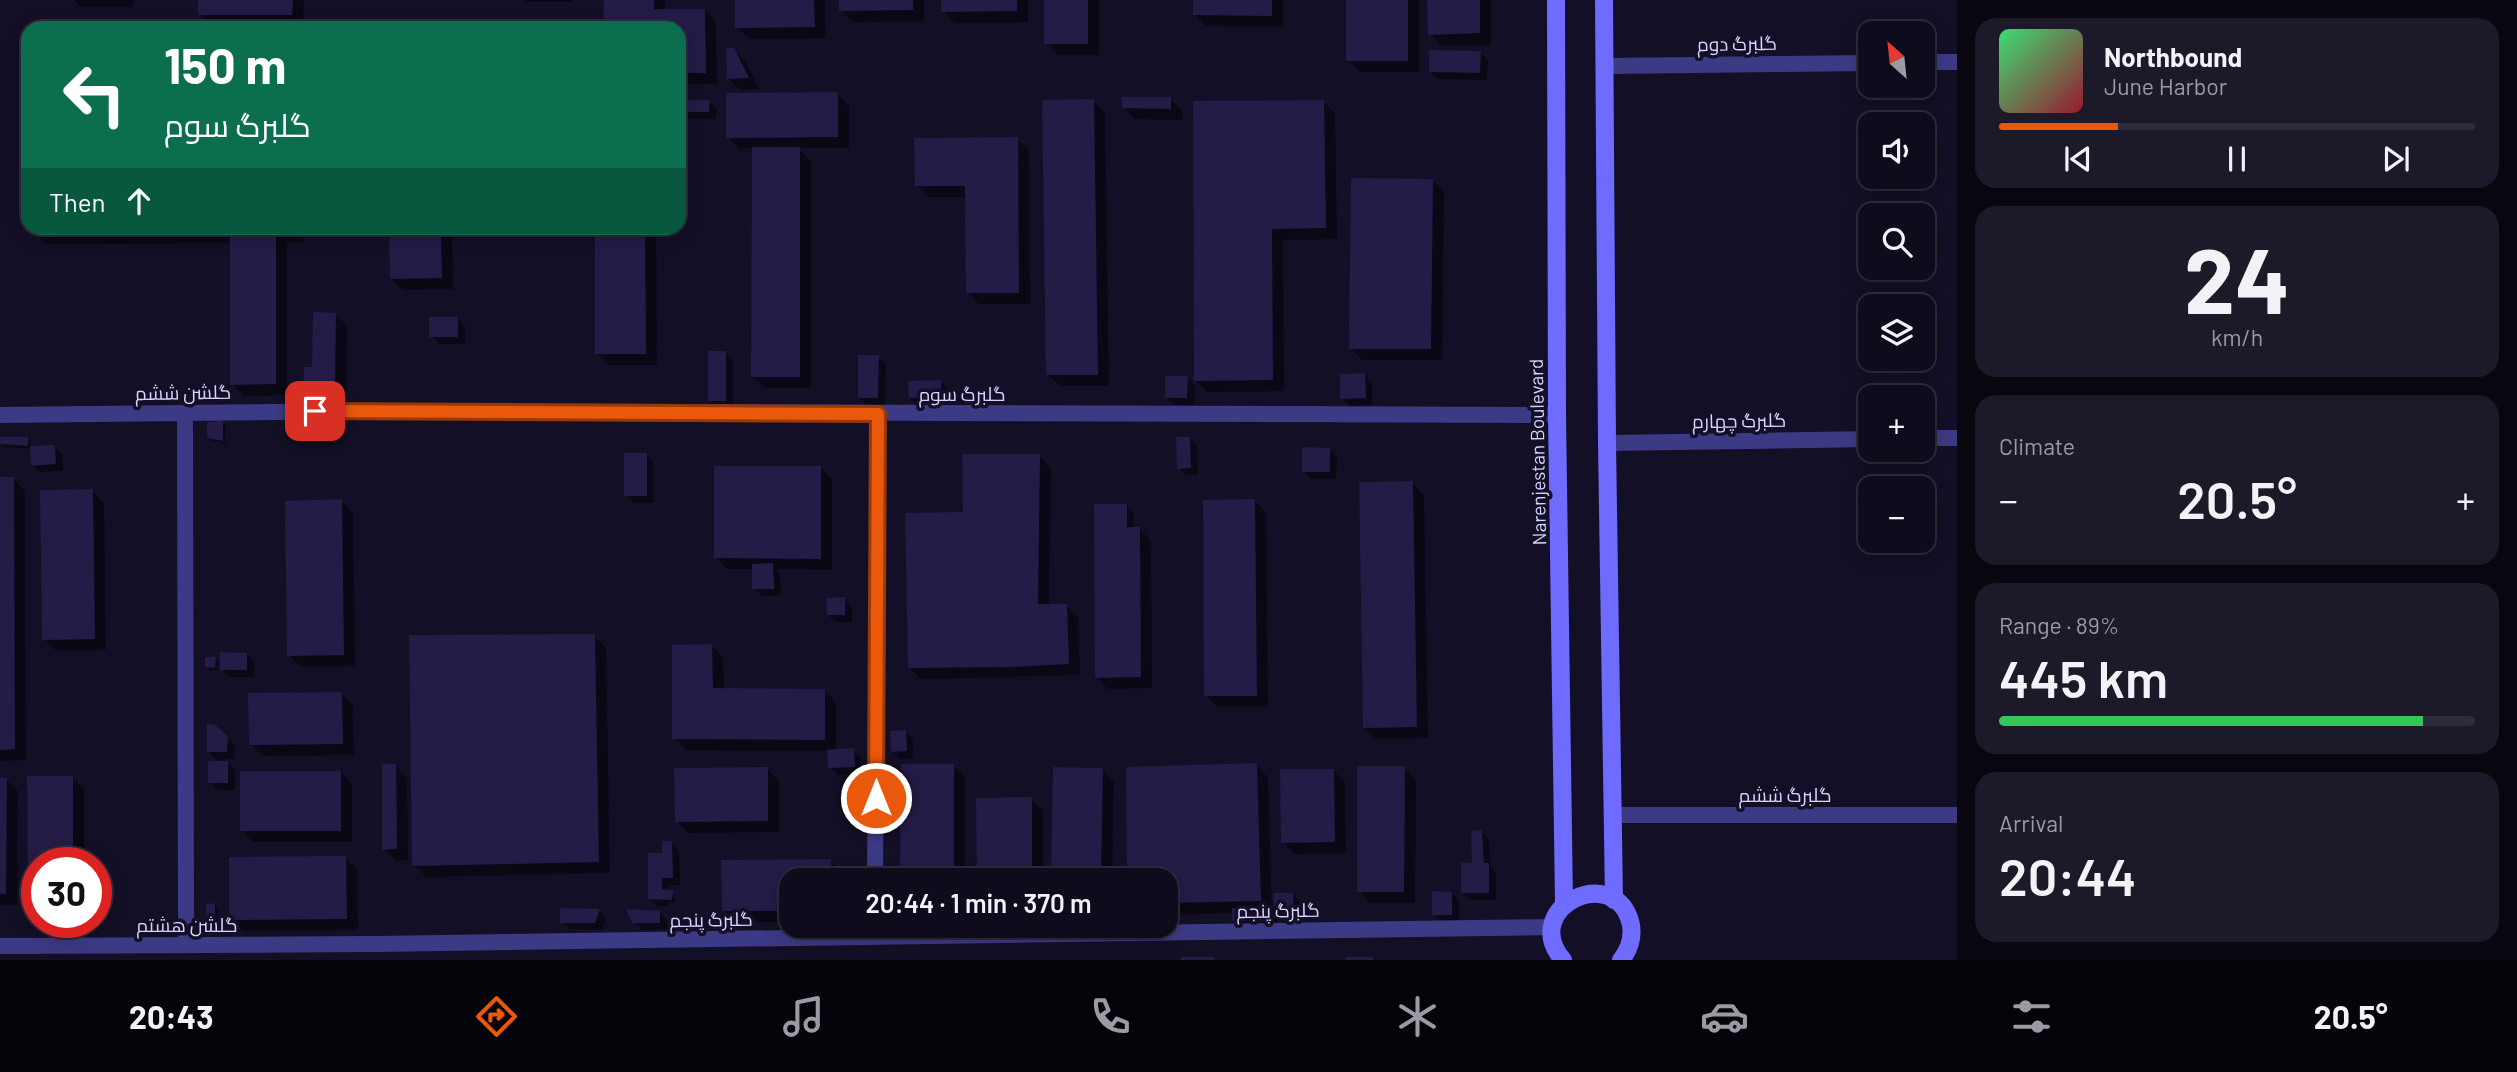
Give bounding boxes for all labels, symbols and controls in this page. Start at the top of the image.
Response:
north arrow [1858,21,1936,98]
map controls [1858,21,1935,553]
street label: گلبرگ دوم [1697,31,1777,58]
text: 150 m [164,35,286,94]
text: Northbound [2104,41,2242,72]
icon: left [49,49,140,140]
text: June Harbor [2104,72,2227,100]
text: گلبرگ سوم [164,105,311,143]
button: sound [1858,112,1935,189]
icon: previous [2059,140,2097,178]
icon: pause [2218,140,2256,178]
icon: next [2377,140,2415,178]
icon: ahead [120,182,158,220]
text: Then [49,186,106,217]
button: search [1858,203,1935,280]
text: 24 [2184,223,2290,332]
button: layers [1858,294,1935,371]
text: km/h [2211,323,2263,351]
street label: Narenjestan Boulevard [1524,359,1550,545]
street label: گلشن ششم [135,380,231,407]
pin [285,381,345,441]
street label: گلبرگ سوم [918,382,1006,408]
button: + [1858,385,1935,462]
icon: arrive [296,392,334,430]
street label: گلبرگ چهارم [1692,408,1786,435]
text: Climate [1999,432,2075,460]
text: 20.5° [2177,467,2297,529]
button: − [1858,476,1935,553]
text: − [1999,476,2018,522]
text: + [2456,476,2475,522]
text: Range · 89% [1999,611,2119,639]
text: 445 km [1999,646,2168,708]
position arrow [839,761,913,835]
street label: گلبرگ ششم [1738,783,1832,809]
text: Arrival [1999,809,2063,837]
text: 20:44 [1999,844,2137,906]
speed limit sign: 30 [21,847,112,938]
text: 20:44 · 1 min · 370 m [865,887,1092,918]
street label: گلبرگ پنجم [1236,898,1320,925]
street label: گلبرگ پنجم [669,907,753,934]
street label: گلشن هشتم [136,913,238,939]
icon: directions [472,992,521,1041]
icon: music [779,992,828,1041]
icon: phone [1086,992,1135,1041]
icon: climate [1393,992,1442,1041]
icon: car [1700,992,1749,1041]
icon: filters [2007,992,2056,1041]
text: 20:43 [129,997,213,1035]
text: 20.5° [2314,997,2388,1035]

